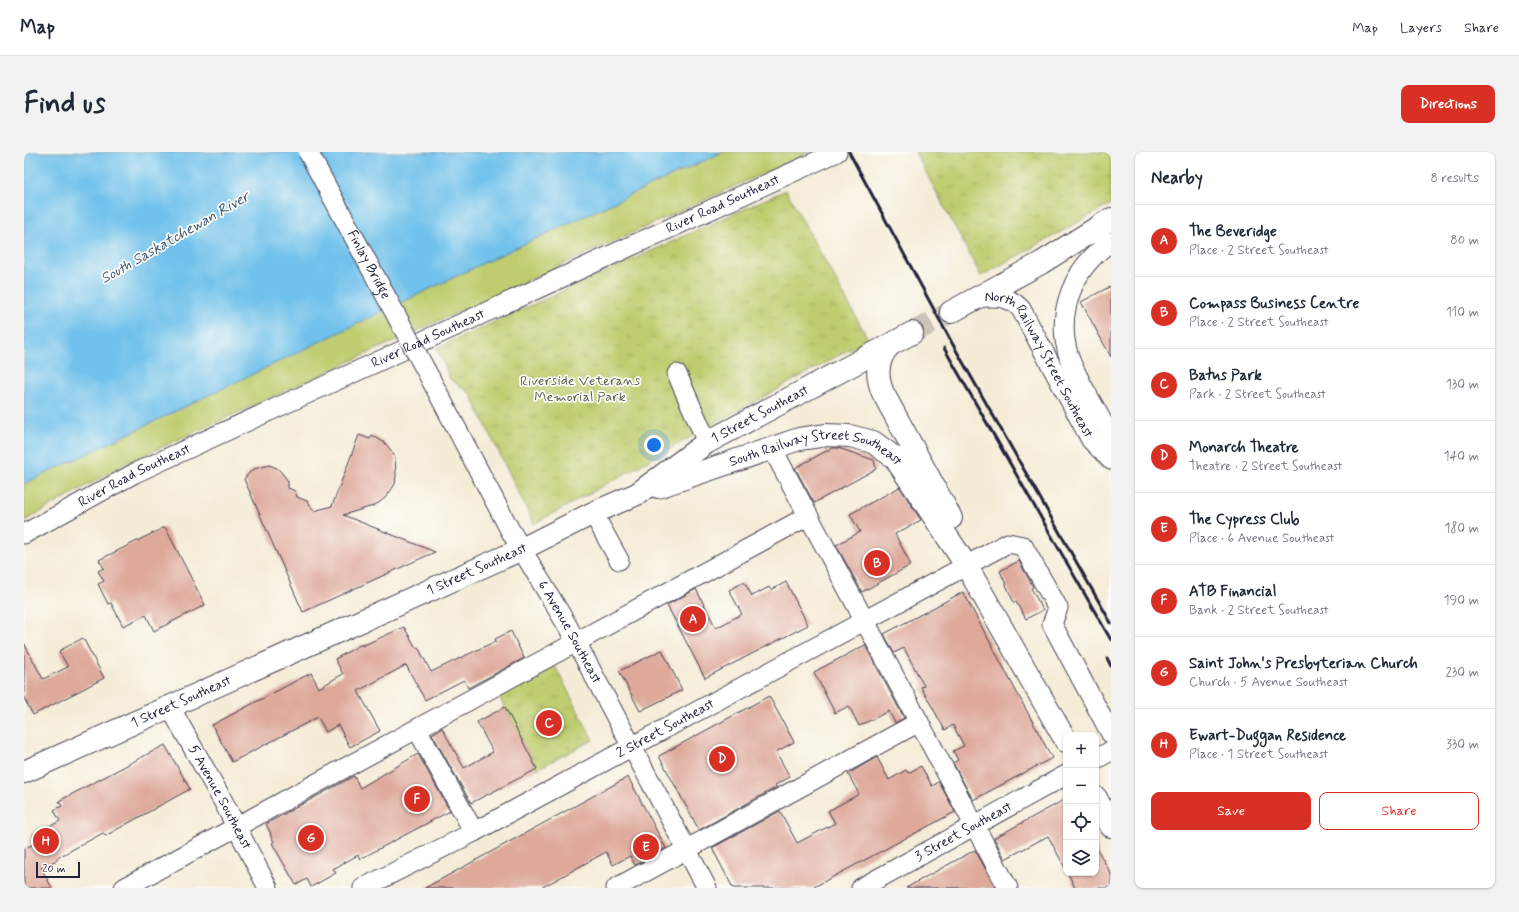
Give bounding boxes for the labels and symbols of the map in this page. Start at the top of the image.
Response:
street label: River Road Southeast [663,170,783,238]
water label: South Saskatchewan River [97,186,255,289]
street label: Finlay Bridge [343,227,395,302]
street label: North Railway Street Southeast [984,288,1097,441]
street label: River Road Southeast [368,305,488,372]
park label: Riverside Veterans Memorial Park [520,372,640,406]
street label: 1 Street Southeast [708,381,812,448]
text: South Railway Street Southeast [727,426,907,471]
your location [644,435,664,455]
street label: River Road Southeast [75,440,193,511]
street label: South Railway Street Southeast [721,457,905,477]
street label: 1 Street Southeast [424,539,530,600]
pin: B [864,548,890,578]
street label: 6 Avenue Southeast [534,577,606,687]
pin: A [680,604,706,634]
street label: 1 Street Southeast [128,671,234,732]
street label: 2 Street Southeast [613,694,718,762]
pin: C [536,708,562,738]
street label: 5 Avenue Southeast [184,742,256,853]
pin: D [709,744,735,774]
pin: F [404,784,430,814]
street label: 3 Street Southeast [912,797,1015,866]
pin: G [298,823,324,853]
pin: H [33,826,59,856]
pin: E [633,832,659,862]
scale bar [36,860,80,879]

